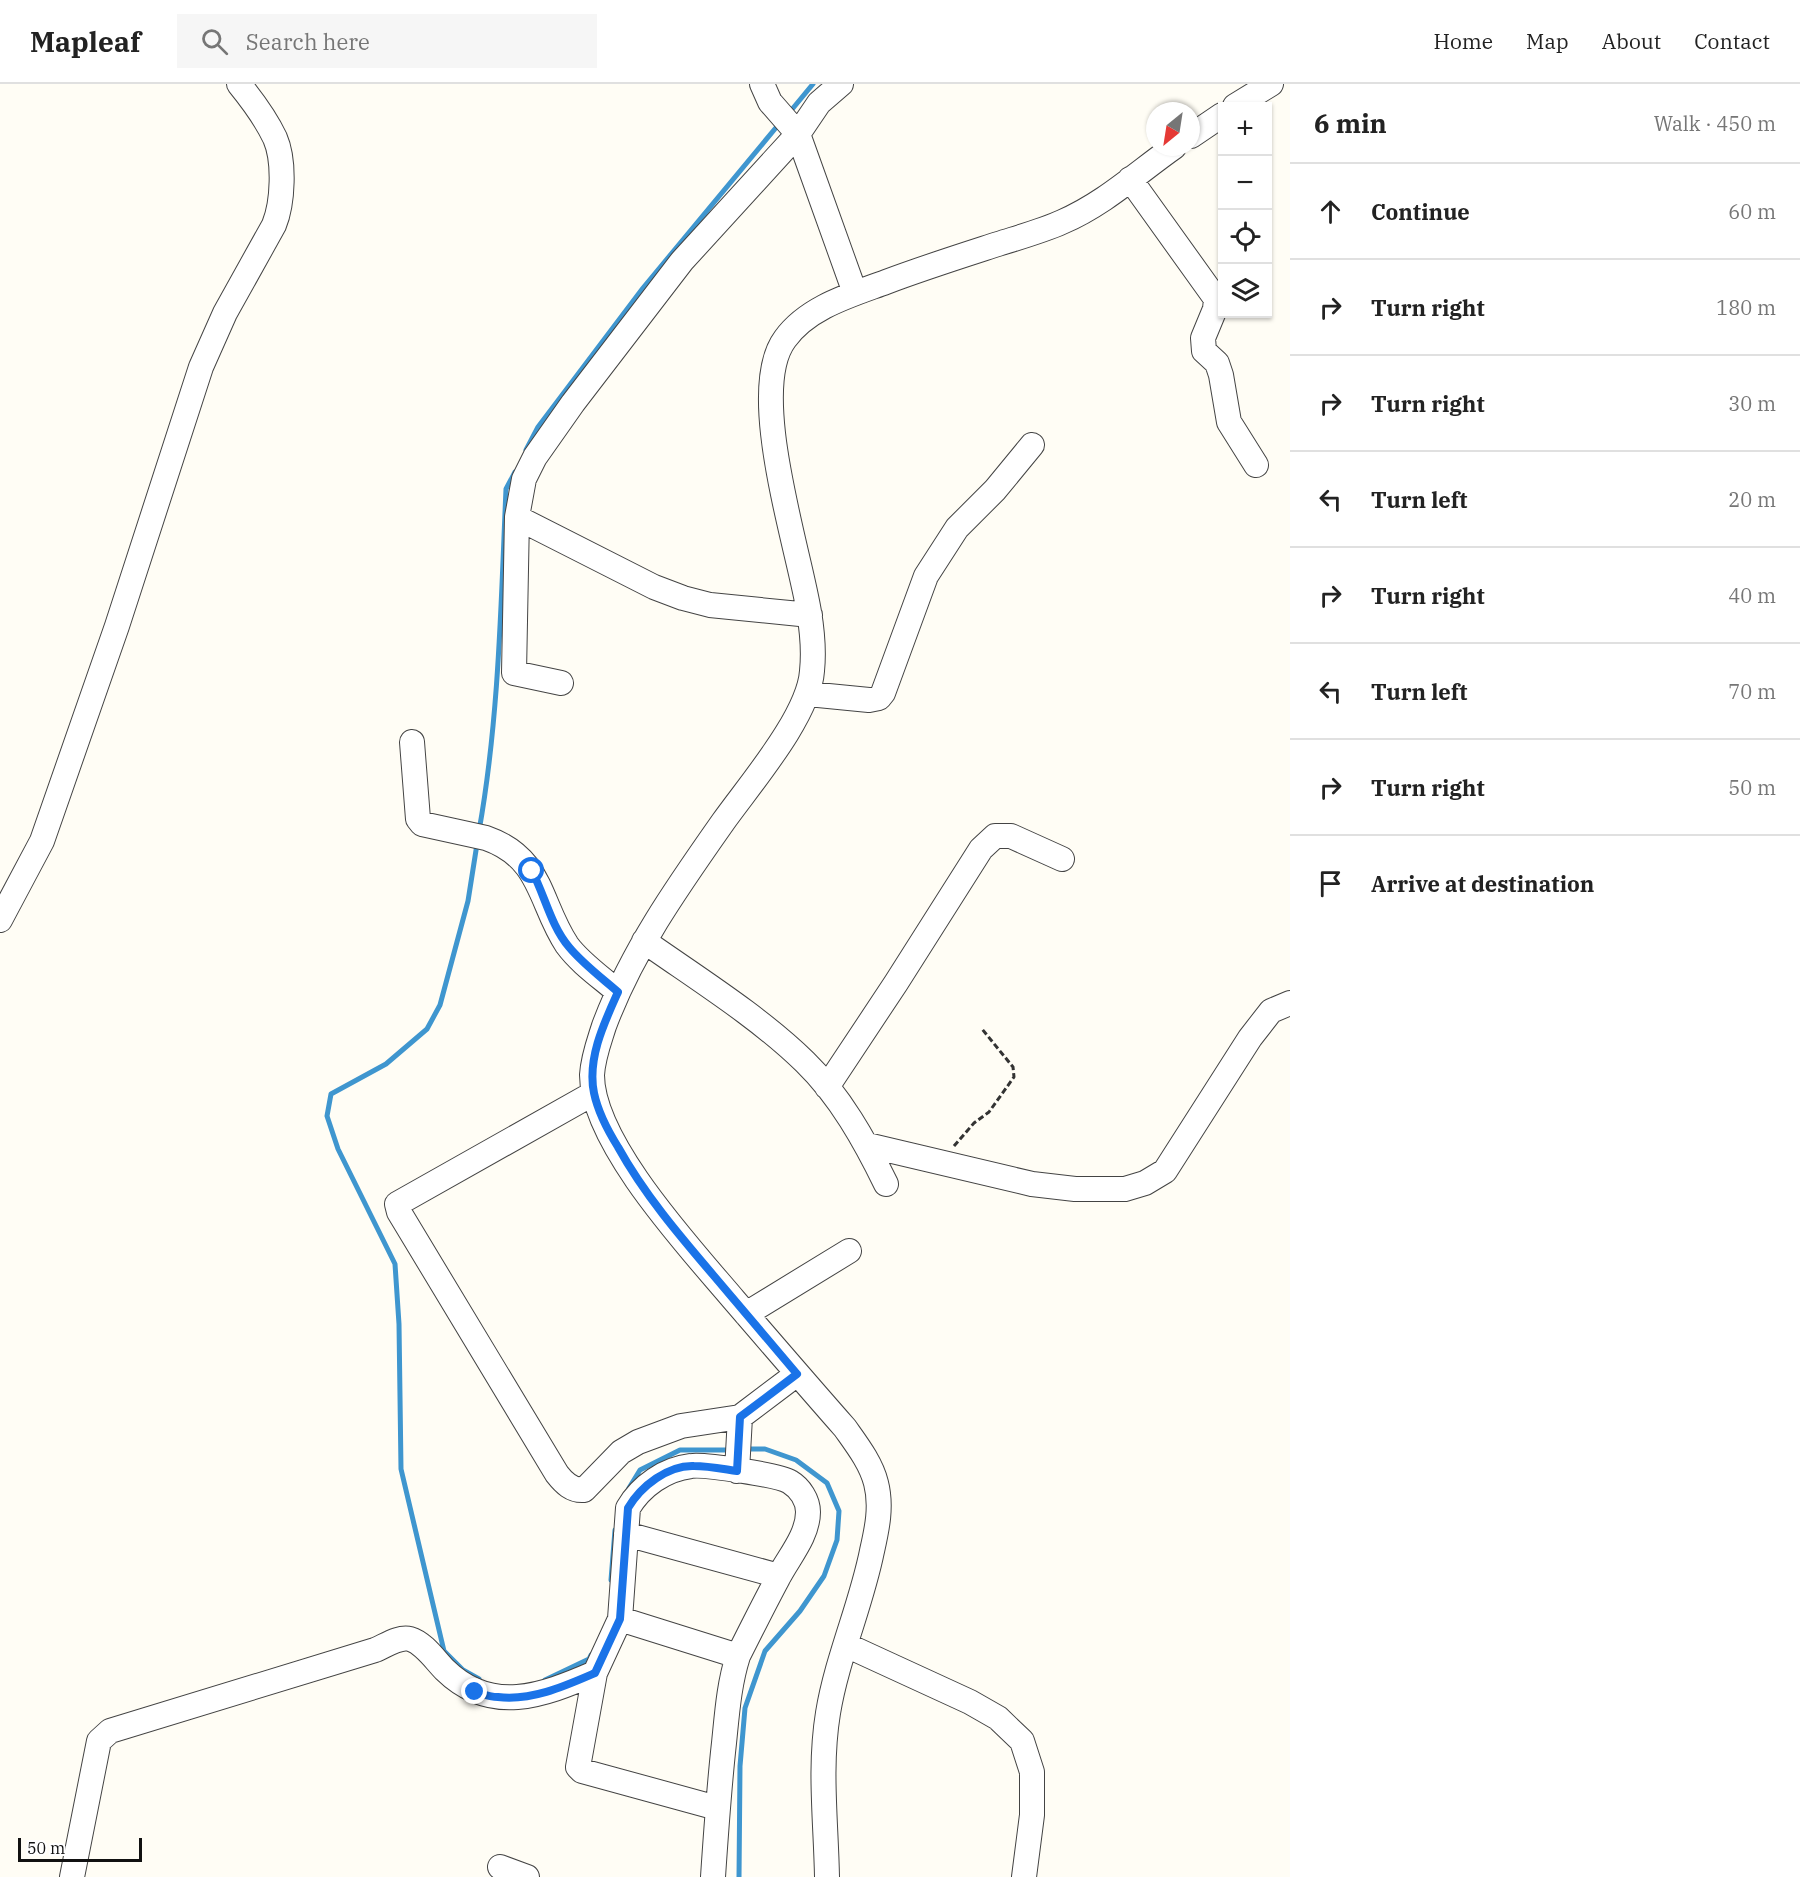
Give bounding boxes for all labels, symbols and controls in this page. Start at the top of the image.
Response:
search box [177,14,597,68]
text: Mapleaf [30,23,141,60]
icon: search [198,25,231,58]
text: Search here [246,27,370,56]
text: Home [1433,27,1493,55]
text: Map [1526,27,1569,55]
text: About [1602,27,1661,55]
text: Contact [1694,27,1770,55]
north arrow [1146,102,1200,156]
map controls [1218,102,1272,318]
button: + [1218,102,1272,156]
text: 6 min [1314,106,1387,140]
text: Walk · 450 m [1654,110,1776,137]
button: − [1218,156,1272,210]
icon: ahead [1314,195,1347,228]
text: Continue [1371,197,1470,226]
text: 60 m [1728,198,1776,225]
button: locate [1218,210,1272,264]
button: layers [1218,264,1272,318]
icon: right [1314,291,1347,324]
text: Turn right [1371,293,1485,322]
text: 180 m [1716,294,1776,321]
icon: right [1314,387,1347,420]
text: Turn right [1371,389,1485,418]
text: 30 m [1728,390,1776,417]
icon: left [1314,483,1347,516]
text: Turn left [1371,485,1467,514]
text: 20 m [1728,486,1776,513]
icon: right [1314,579,1347,612]
text: Turn right [1371,581,1485,610]
text: 40 m [1728,582,1776,609]
icon: left [1314,675,1347,708]
text: Turn left [1371,677,1467,706]
text: 70 m [1728,678,1776,705]
icon: right [1314,771,1347,804]
text: Turn right [1371,773,1485,802]
text: 50 m [1728,774,1776,801]
route start [518,857,544,883]
icon: arrive [1314,867,1347,900]
text: Arrive at destination [1371,869,1594,898]
route end [461,1678,487,1704]
scale bar [18,1835,142,1862]
text: 50 m [27,1838,65,1858]

